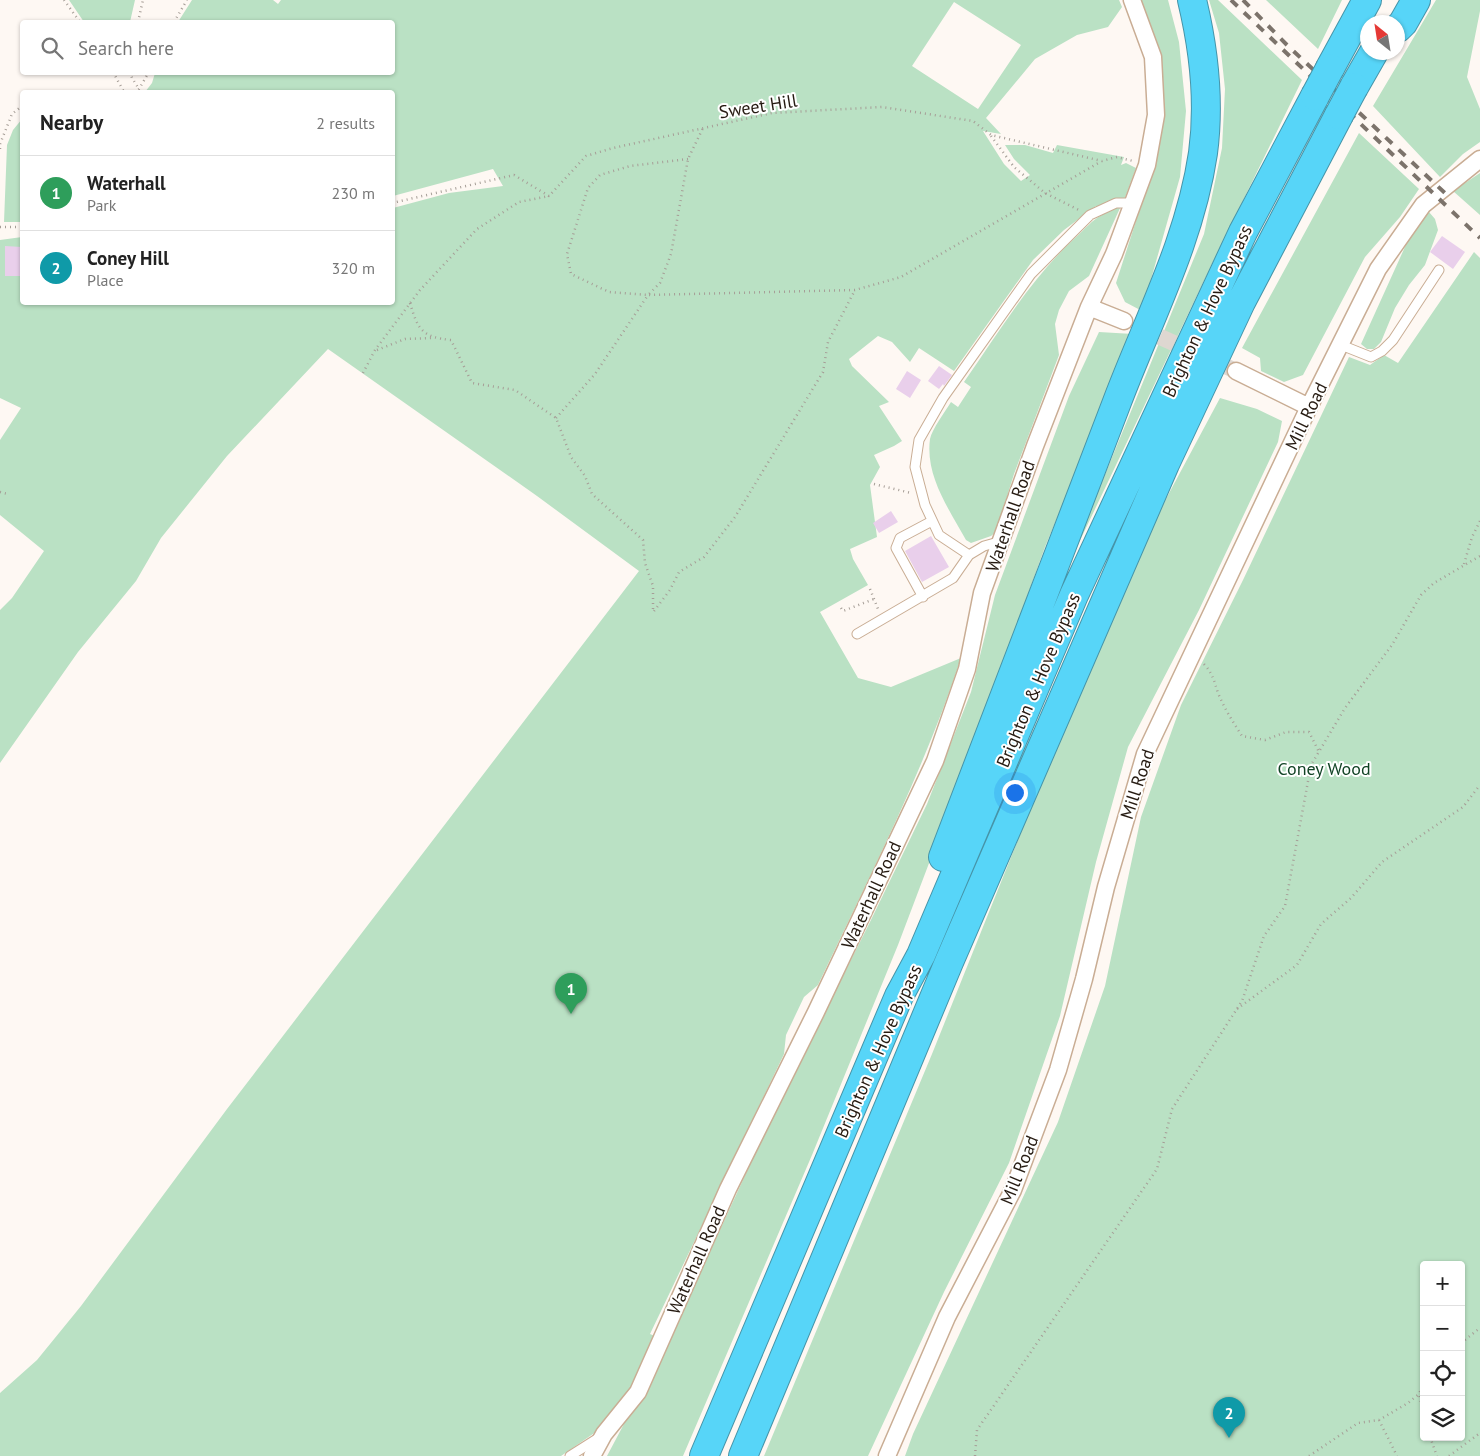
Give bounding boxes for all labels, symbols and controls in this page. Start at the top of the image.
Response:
north arrow [1360,15,1405,60]
search box [20,20,395,75]
icon: search [38,34,66,62]
text: Search here [78,36,174,60]
street label: Sweet Hill [717,88,800,124]
text: Nearby [40,109,103,136]
text: 2 results [316,113,375,133]
text: Waterhall [87,171,166,195]
text: 1 [51,183,61,203]
text: 230 m [332,183,375,203]
text: Park [87,195,116,215]
street label: Brighton & Hove Bypass [1157,221,1257,401]
text: Coney Hill [87,246,169,270]
text: 2 [51,258,61,278]
text: 320 m [332,258,375,278]
text: Place [87,270,124,290]
street label: Mill Road [1280,378,1332,454]
street label: Waterhall Road [980,457,1040,575]
street label: Brighton & Hove Bypass [991,589,1085,771]
street label: Mill Road [1115,746,1159,822]
park label: Coney Wood [1277,757,1371,780]
your location [1002,780,1028,806]
street label: Waterhall Road [836,837,906,953]
street label: Brighton & Hove Bypass [829,961,927,1141]
pin: 1 [555,973,587,1014]
street label: Mill Road [995,1132,1043,1208]
street label: Waterhall Road [662,1202,730,1318]
map controls [1420,1261,1465,1441]
button: + [1420,1261,1465,1306]
button: − [1420,1306,1465,1351]
button: locate [1420,1351,1465,1396]
button: layers [1420,1396,1465,1441]
pin: 2 [1213,1397,1245,1438]

